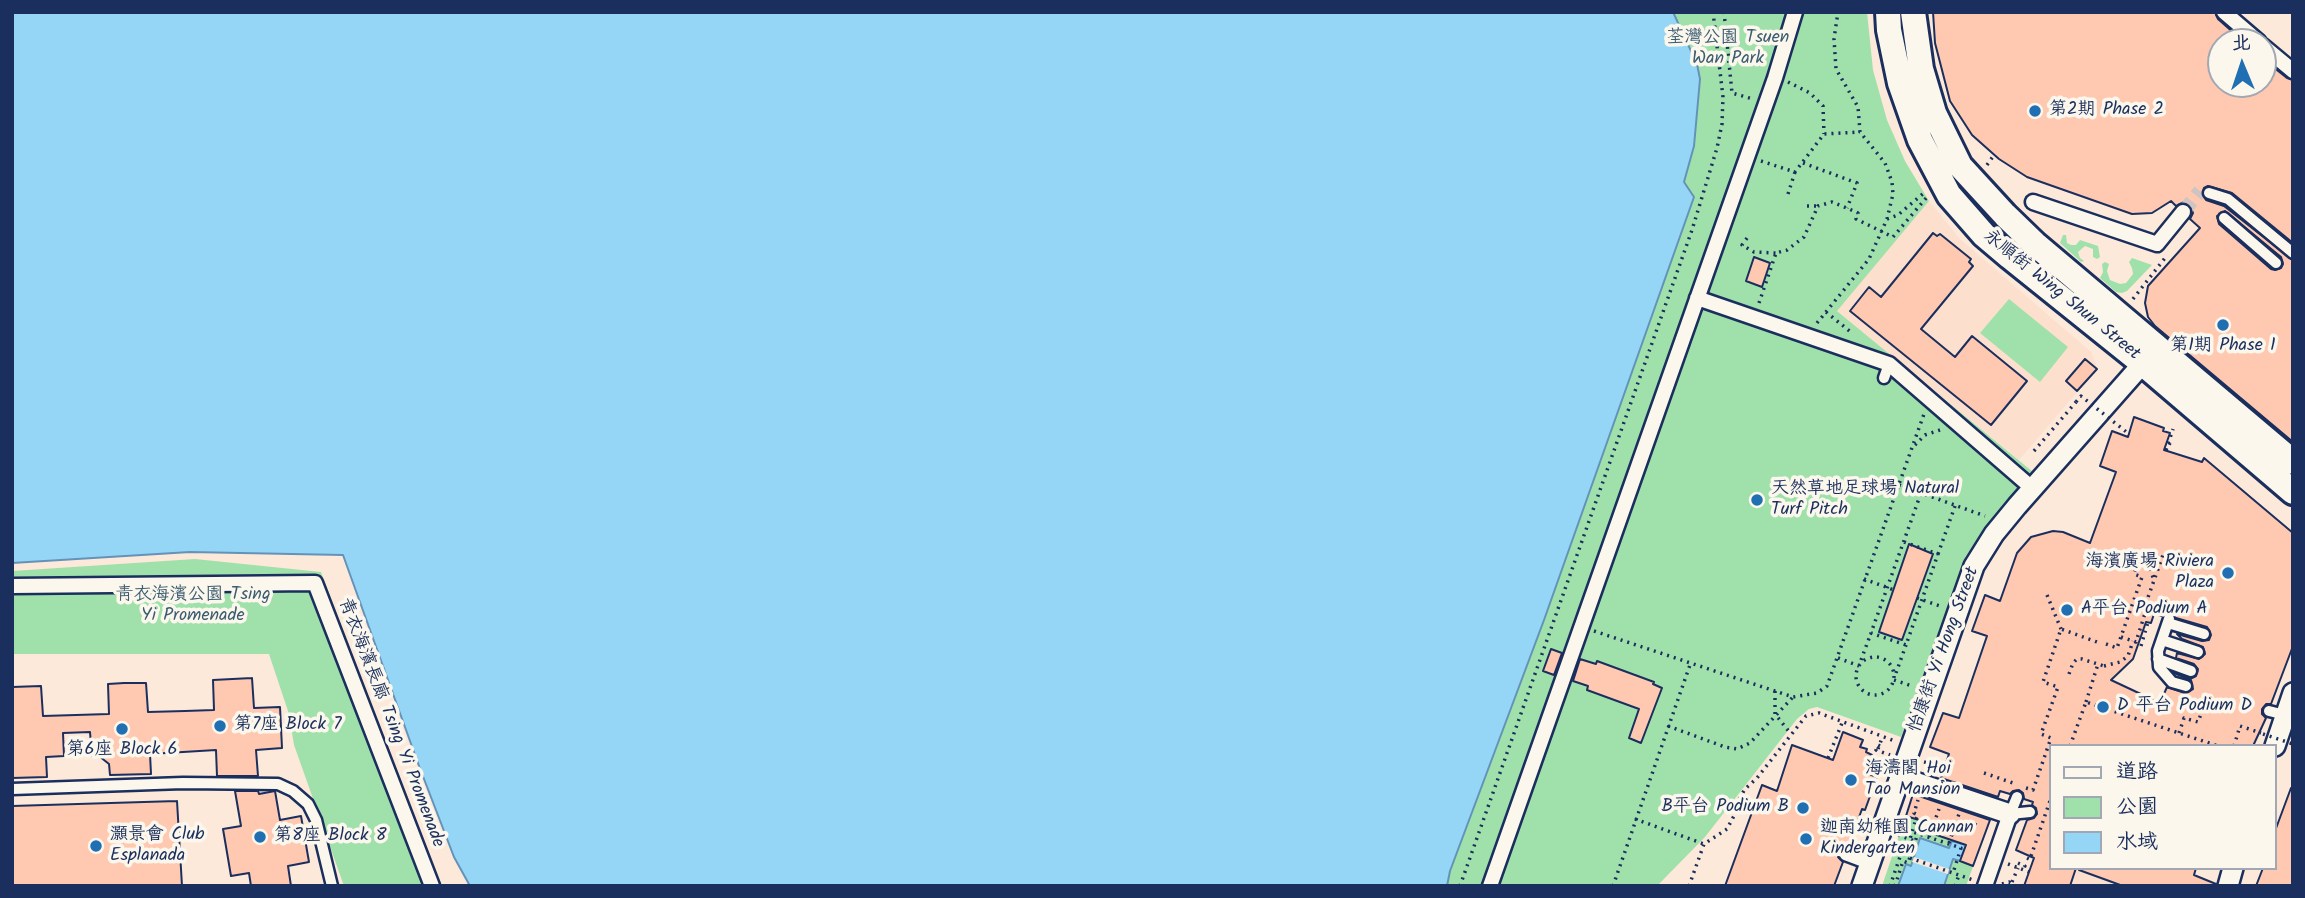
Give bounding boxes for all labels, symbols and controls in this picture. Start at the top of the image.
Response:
park label: 荃灣公園 Tsuen Wan Park [1667,28,1789,70]
north arrow [2207,28,2277,98]
text: 北 [2231,29,2251,59]
place label: 第2期 Phase 2 [2049,100,2164,122]
marker: 第2期 Phase 2 [2027,103,2043,119]
street label: 永順街 Wing Shun Street [1978,226,2144,366]
marker: 第1期 Phase 1 [2215,317,2231,333]
place label: 第1期 Phase 1 [2170,336,2276,358]
place label: 天然草地足球場 Natural Turf Pitch [1771,479,1959,522]
marker: 天然草地足球場 Natural Turf Pitch [1749,492,1765,508]
place label: 海濱廣場 Riviera Plaza [2086,552,2214,594]
street label: 怡康街 Yi Hong Street [1905,564,1985,736]
marker: 海濱廣場 Riviera Plaza [2220,565,2236,581]
park label: 青衣海濱公園 Tsing Yi Promenade [116,585,270,628]
street label: 青衣海濱長廊 Tsing Yi Promenade [332,595,448,851]
place label: A平台 Podium A [2081,599,2208,621]
marker: A平台 Podium A [2059,602,2075,618]
place label: D 平台 Podium D [2117,696,2252,718]
marker: D 平台 Podium D [2095,699,2111,715]
place label: 第7座 Block 7 [234,715,342,737]
marker: 第7座 Block 7 [212,718,228,734]
marker: 第6座 Block 6 [114,721,130,737]
place label: 第6座 Block 6 [67,740,177,762]
legend [2050,744,2277,870]
text: 道路 [2116,756,2158,789]
place label: 海濤閣 Hoi Tao Mansion [1865,759,1960,802]
marker: 海濤閣 Hoi Tao Mansion [1843,772,1859,788]
text: 公園 [2116,791,2158,824]
place label: B平台 Podium B [1661,797,1789,819]
marker: B平台 Podium B [1795,800,1811,816]
place label: 迦南幼稚園 Cannan Kindergarten [1820,818,1974,860]
place label: 灝景會 Club Esplanada [110,825,205,868]
place label: 第8座 Block 8 [274,826,387,848]
text: 水域 [2116,826,2158,859]
marker: 第8座 Block 8 [252,829,268,845]
marker: 迦南幼稚園 Cannan Kindergarten [1798,831,1814,847]
marker: 灝景會 Club Esplanada [88,838,104,854]

